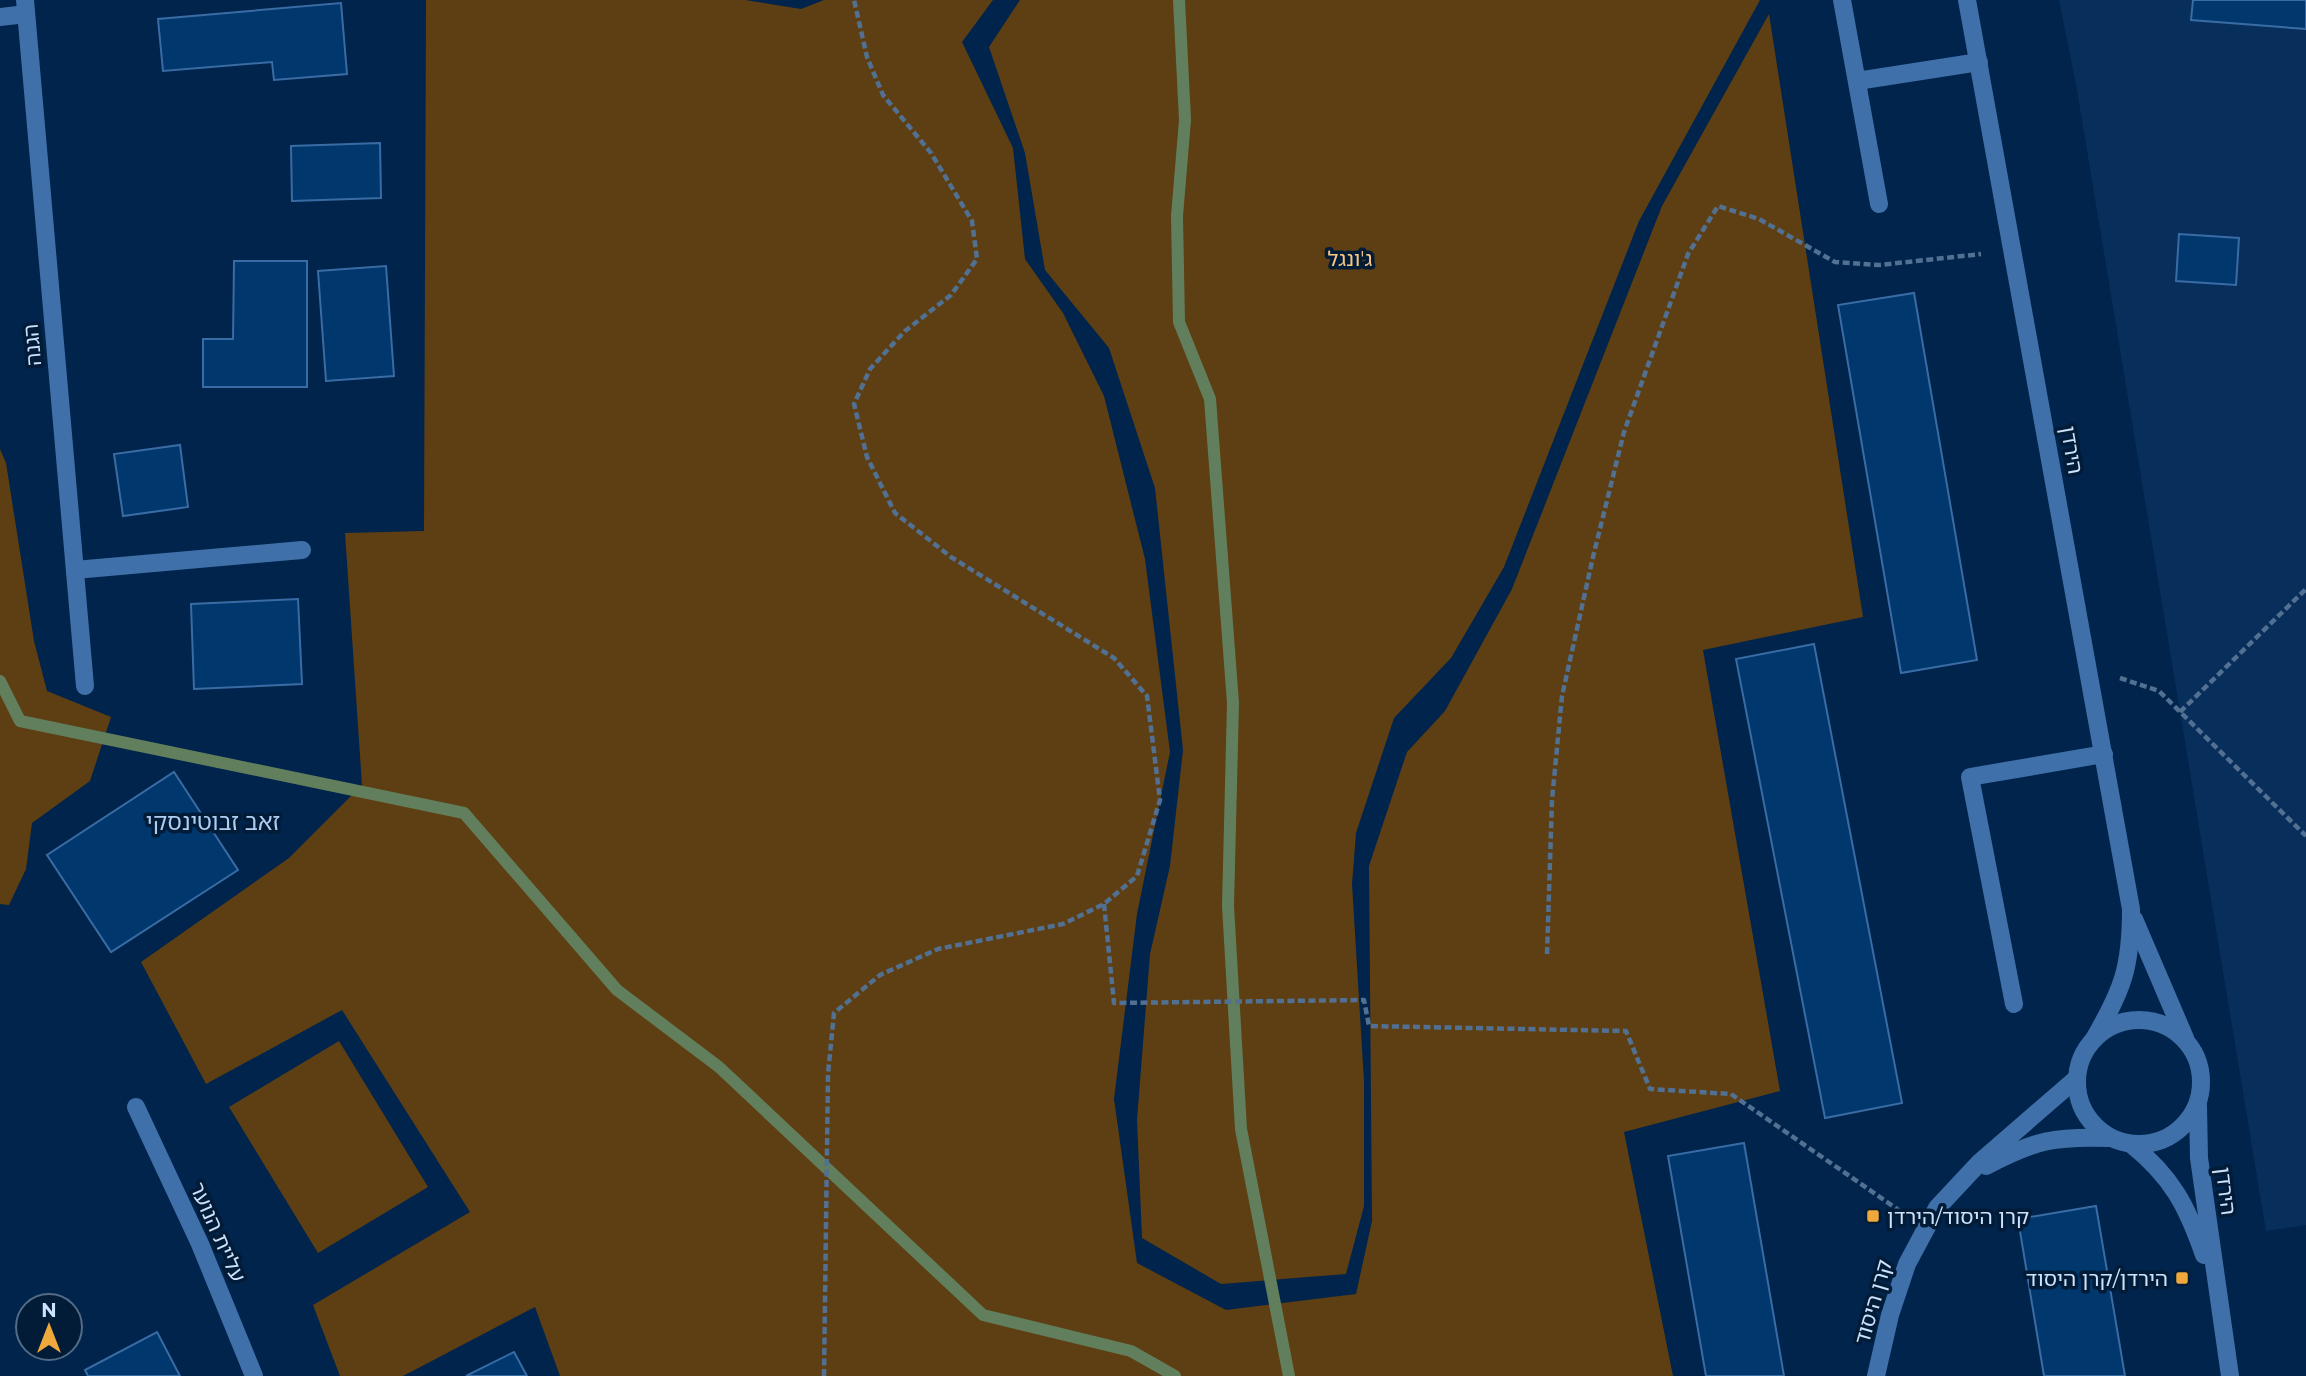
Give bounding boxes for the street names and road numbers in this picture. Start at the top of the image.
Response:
street label: הגנה [18,323,46,367]
street label: הירדן [2056,424,2088,476]
street label: הירדן [2211,1166,2241,1216]
street label: עליית הנוער [185,1178,251,1286]
street label: קרן היסוד [1849,1257,1897,1347]

